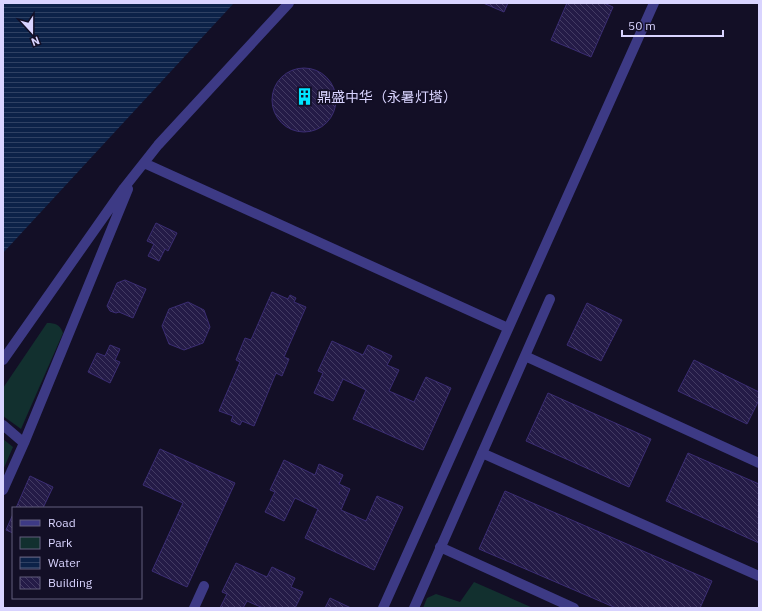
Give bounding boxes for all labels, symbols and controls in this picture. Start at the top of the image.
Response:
north arrow [12,12,52,52]
scale bar [622,12,723,38]
text: 50 m [628,18,656,33]
text: N [29,33,42,49]
building icon: 鼎盛中华（永暑灯塔） [294,87,314,107]
place label: 鼎盛中华（永暑灯塔） [317,88,457,106]
legend [12,507,142,599]
text: Road [48,515,76,530]
text: Park [48,535,73,550]
text: Water [48,555,81,570]
text: Building [48,575,93,590]

